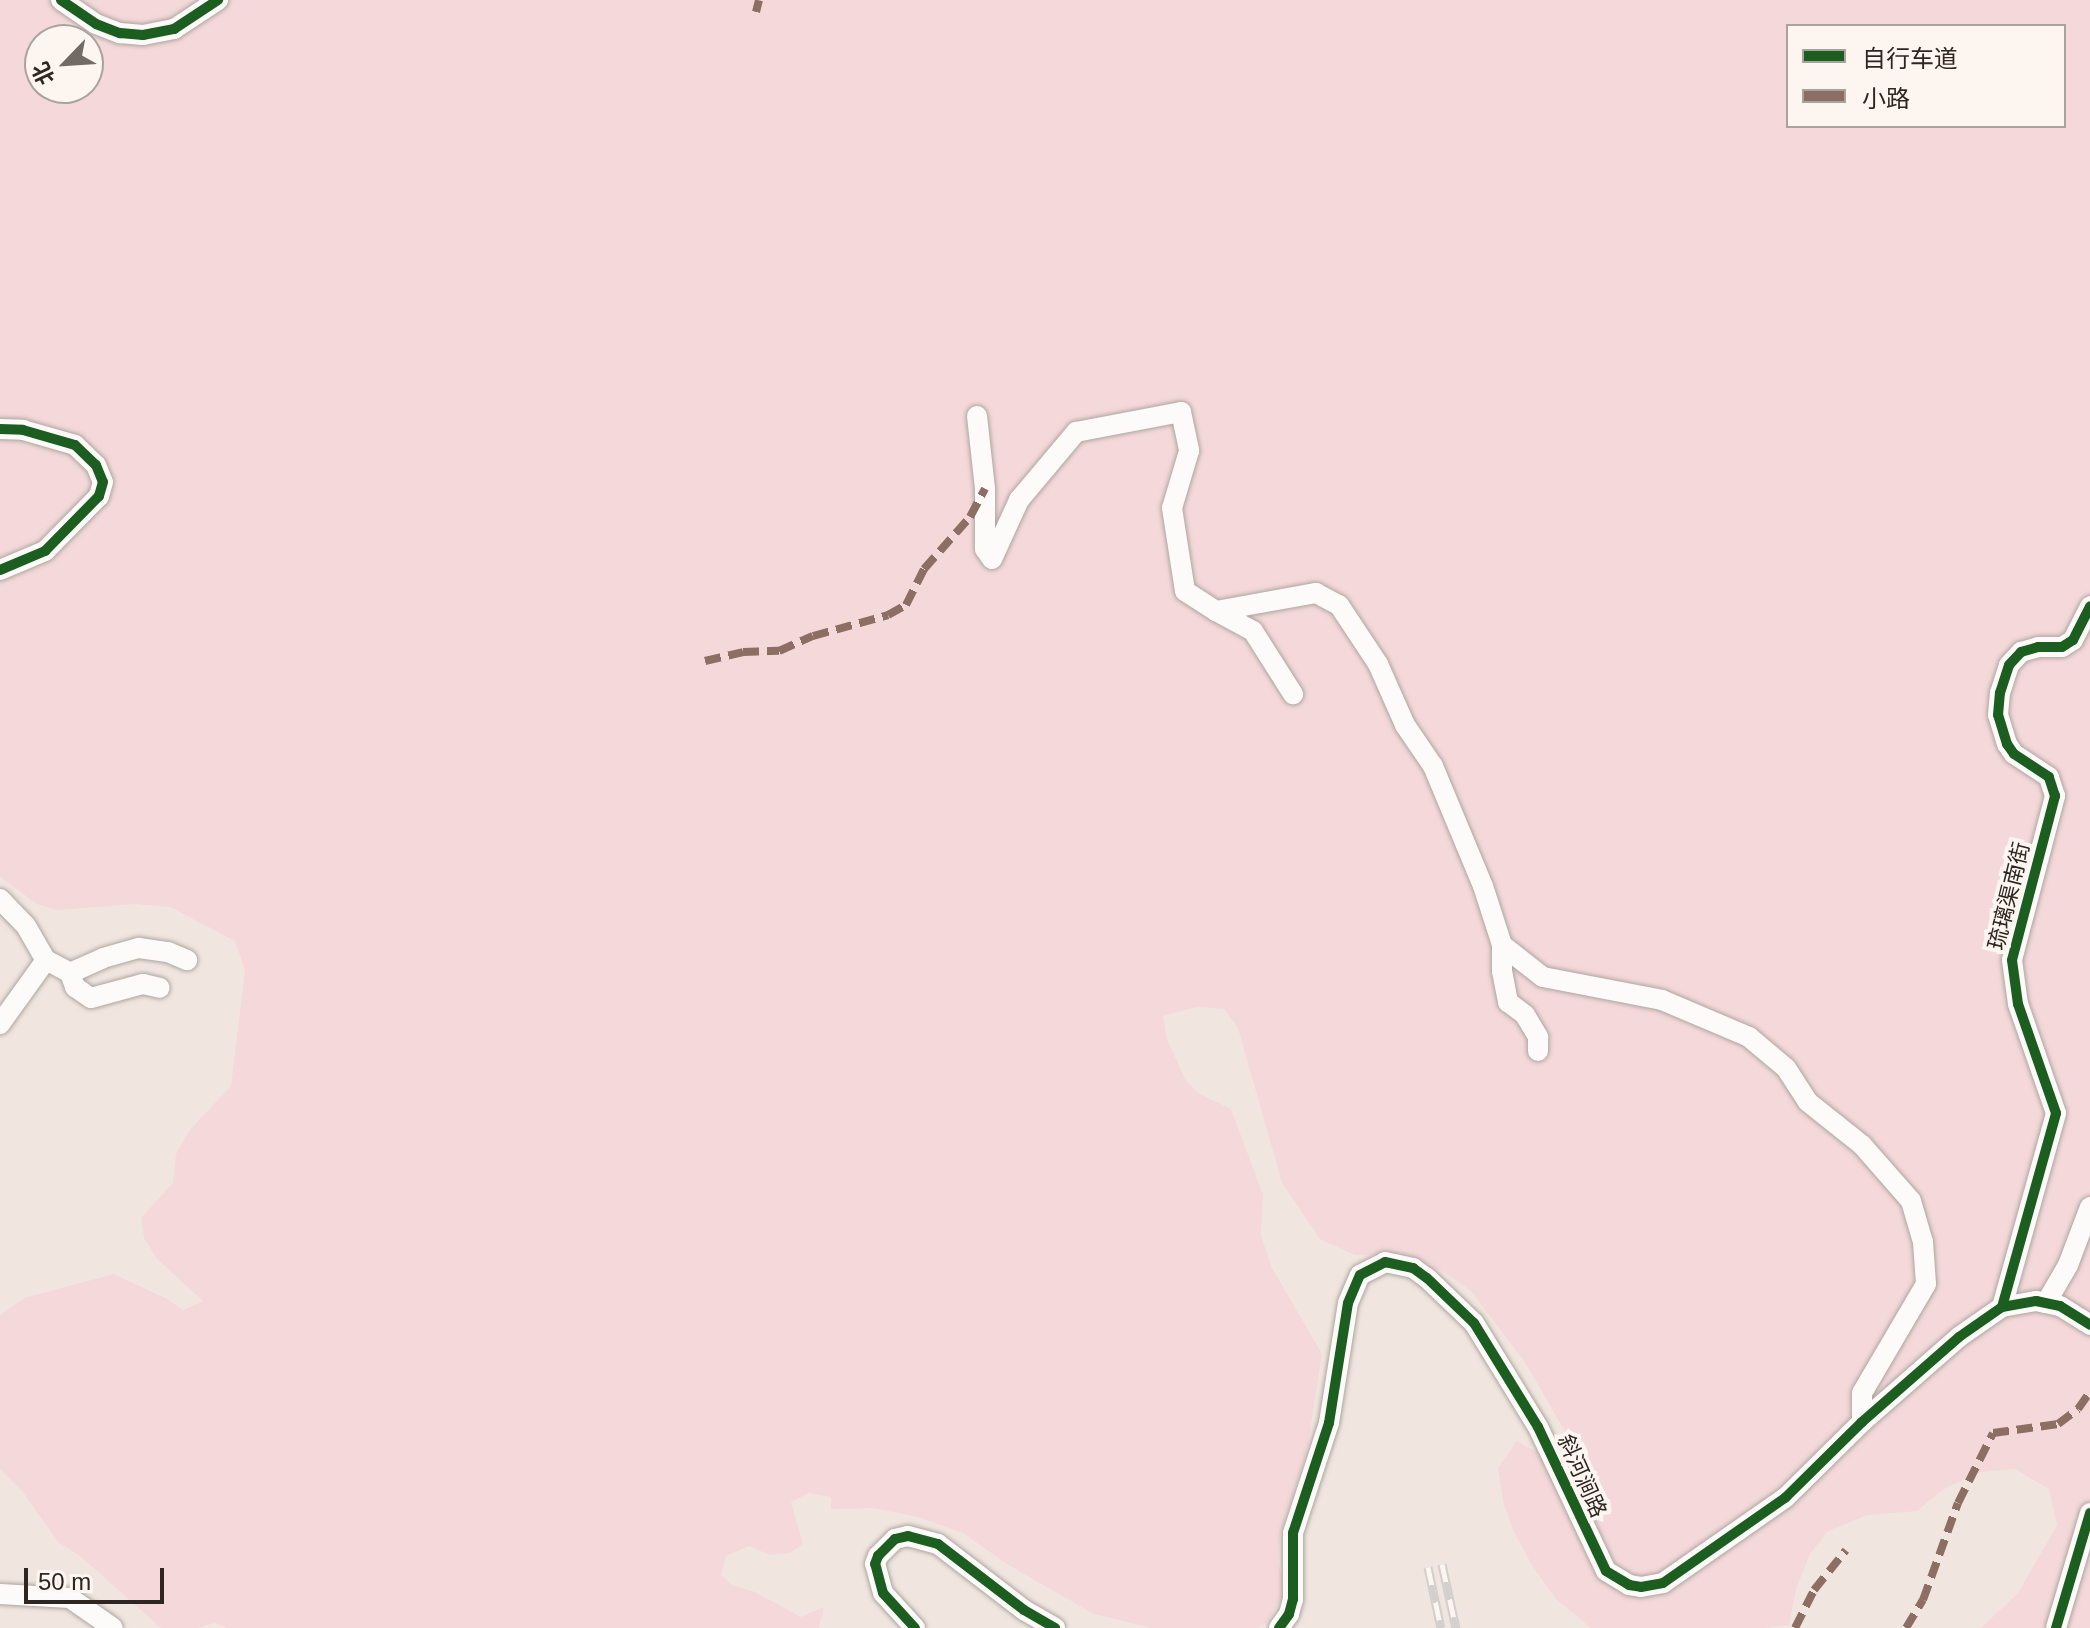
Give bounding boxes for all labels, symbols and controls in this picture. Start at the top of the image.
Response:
north arrow [24,24,104,104]
legend [1786,24,2066,128]
text: 自行车道 [1862,45,1958,72]
text: 北 [28,58,60,89]
text: 小路 [1862,85,1910,112]
street label: 琉璃渠南街 [1983,839,2035,953]
street label: 斜河涧路 [1552,1430,1612,1522]
scale bar [28,1552,168,1602]
text: 50 m [38,1568,91,1595]

